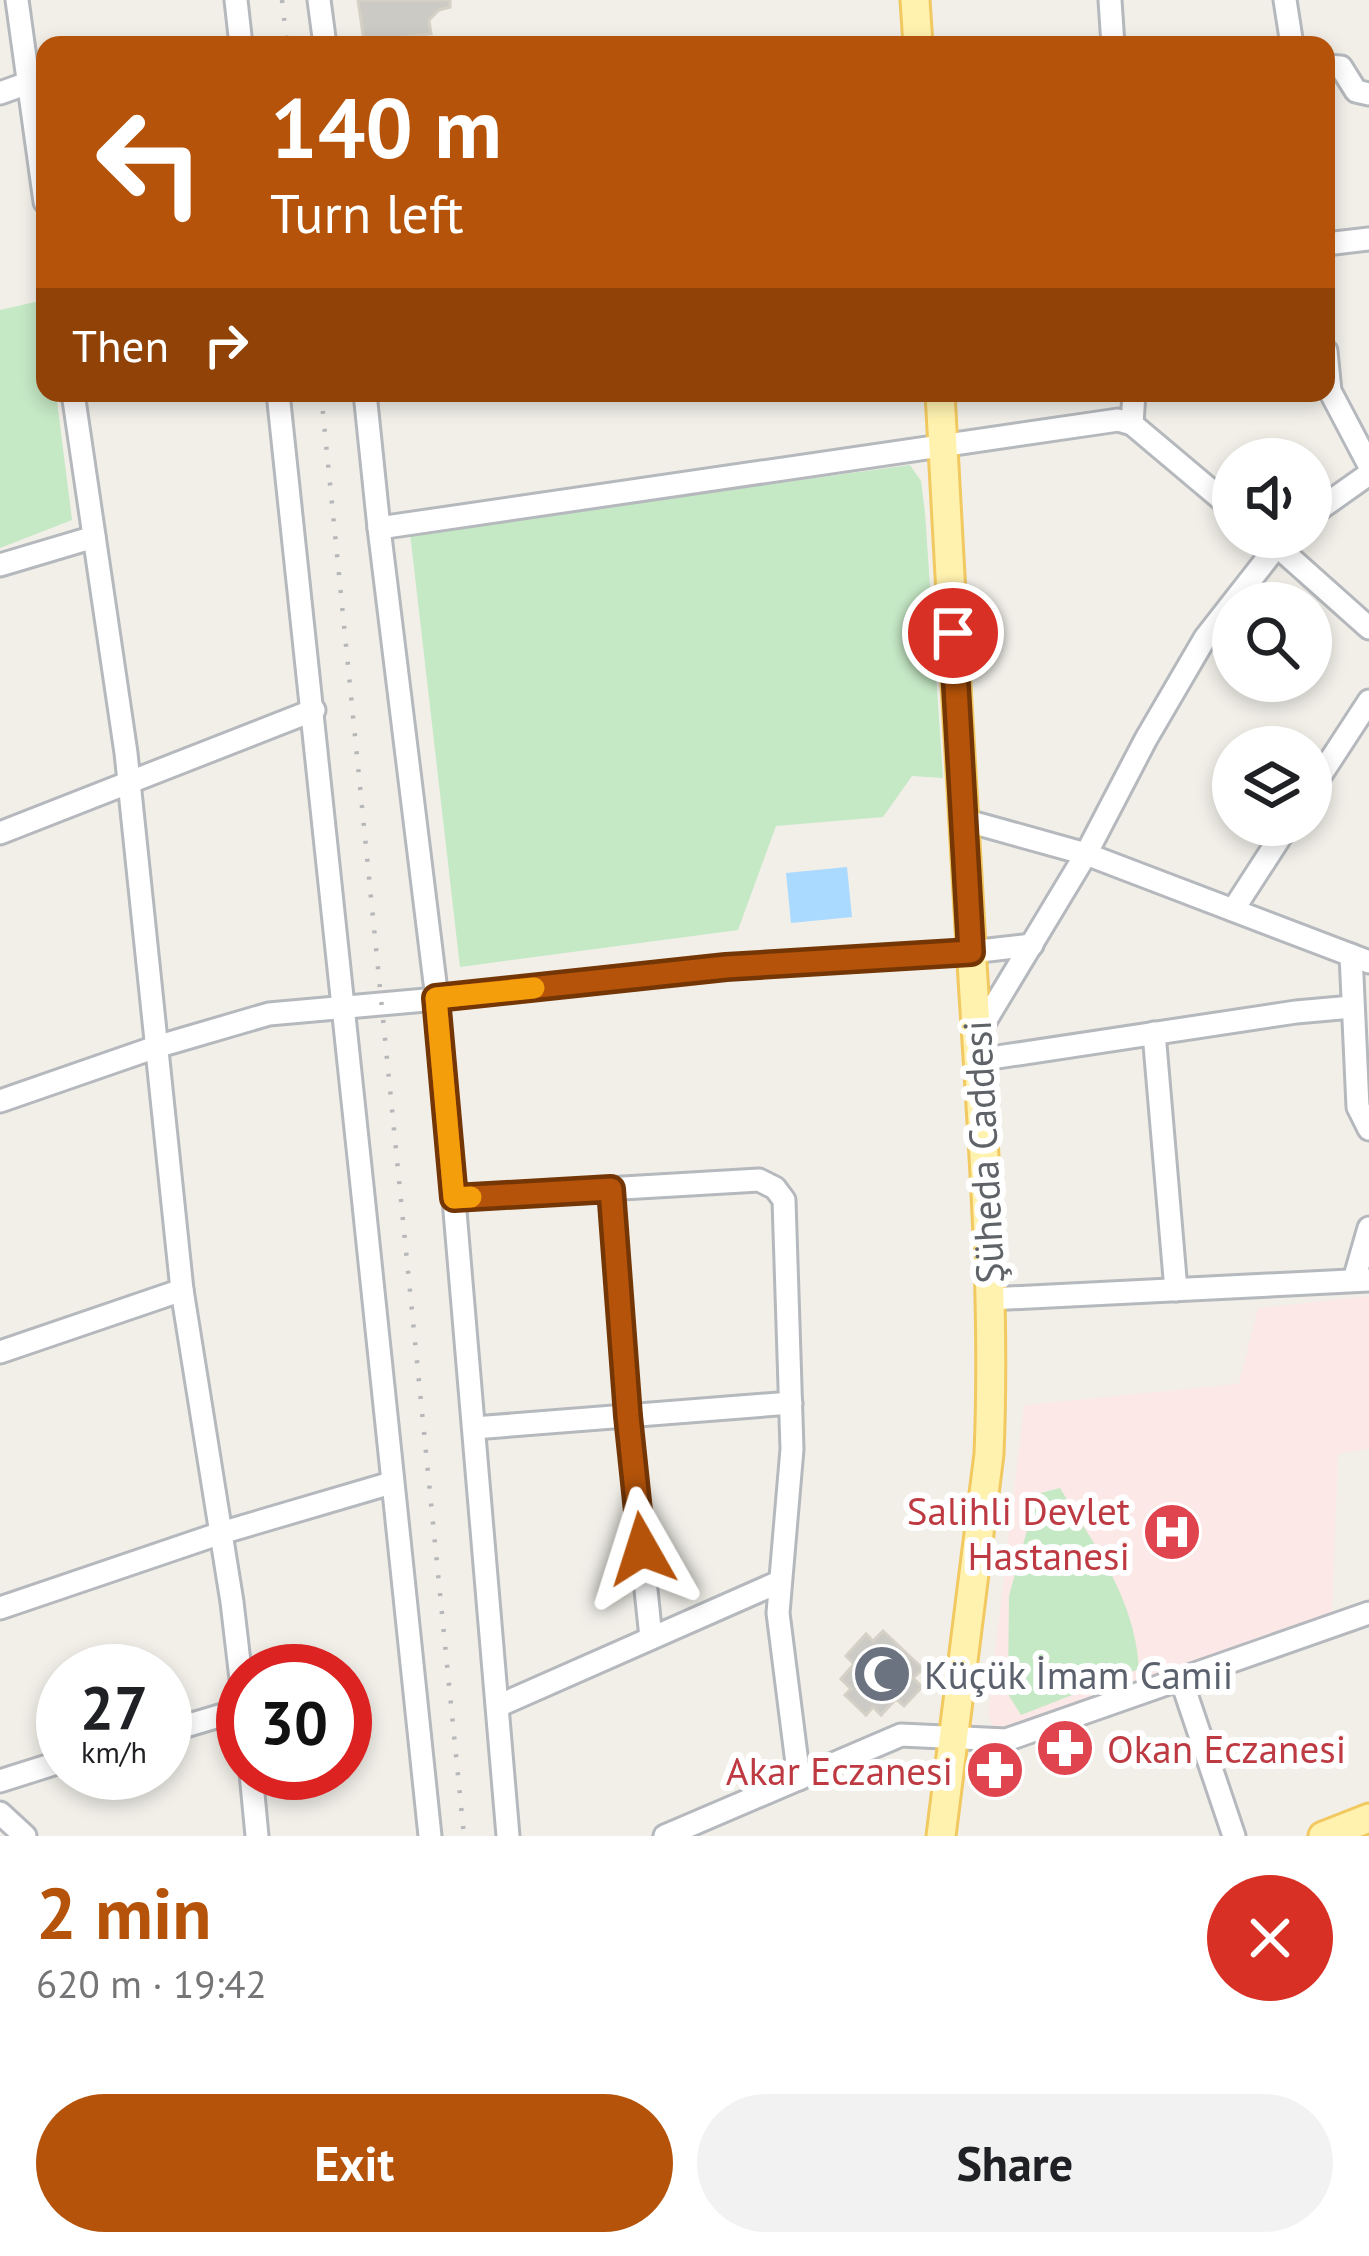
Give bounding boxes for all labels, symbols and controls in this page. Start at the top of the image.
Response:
text: 140 m [270,72,502,181]
icon: left [72,84,228,240]
text: Turn left [270,178,464,248]
icon: right [193,312,259,378]
text: Then [72,316,169,374]
map controls [1212,438,1332,846]
button: sound [1212,438,1332,558]
pin [902,582,1004,684]
button: search [1212,582,1332,702]
icon: arrive [920,600,986,666]
button: layers [1212,726,1332,846]
street label: Şüheda Caddesi [951,1019,1015,1285]
place label: Salihli Devlet Hastanesi [907,1485,1130,1581]
position arrow [579,1486,705,1612]
hospital icon: Salihli Devlet Hastanesi [1141,1501,1203,1563]
mosque icon: Küçük İmam Camii [851,1643,913,1705]
speed limit sign: 30 [216,1644,372,1800]
place label: Küçük İmam Camii [924,1649,1233,1700]
text: 27 [80,1668,148,1746]
pharmacy icon: Okan Eczanesi [1034,1717,1096,1779]
place label: Okan Eczanesi [1107,1723,1346,1774]
text: km/h [81,1732,147,1771]
pharmacy icon: Akar Eczanesi [964,1739,1026,1801]
place label: Akar Eczanesi [726,1745,953,1796]
text: 2 min [36,1866,212,1959]
button: close [1207,1875,1333,2001]
text: 620 m · 19:42 [36,1958,267,2009]
button: Exit [36,2094,673,2232]
button: Share [697,2094,1333,2232]

